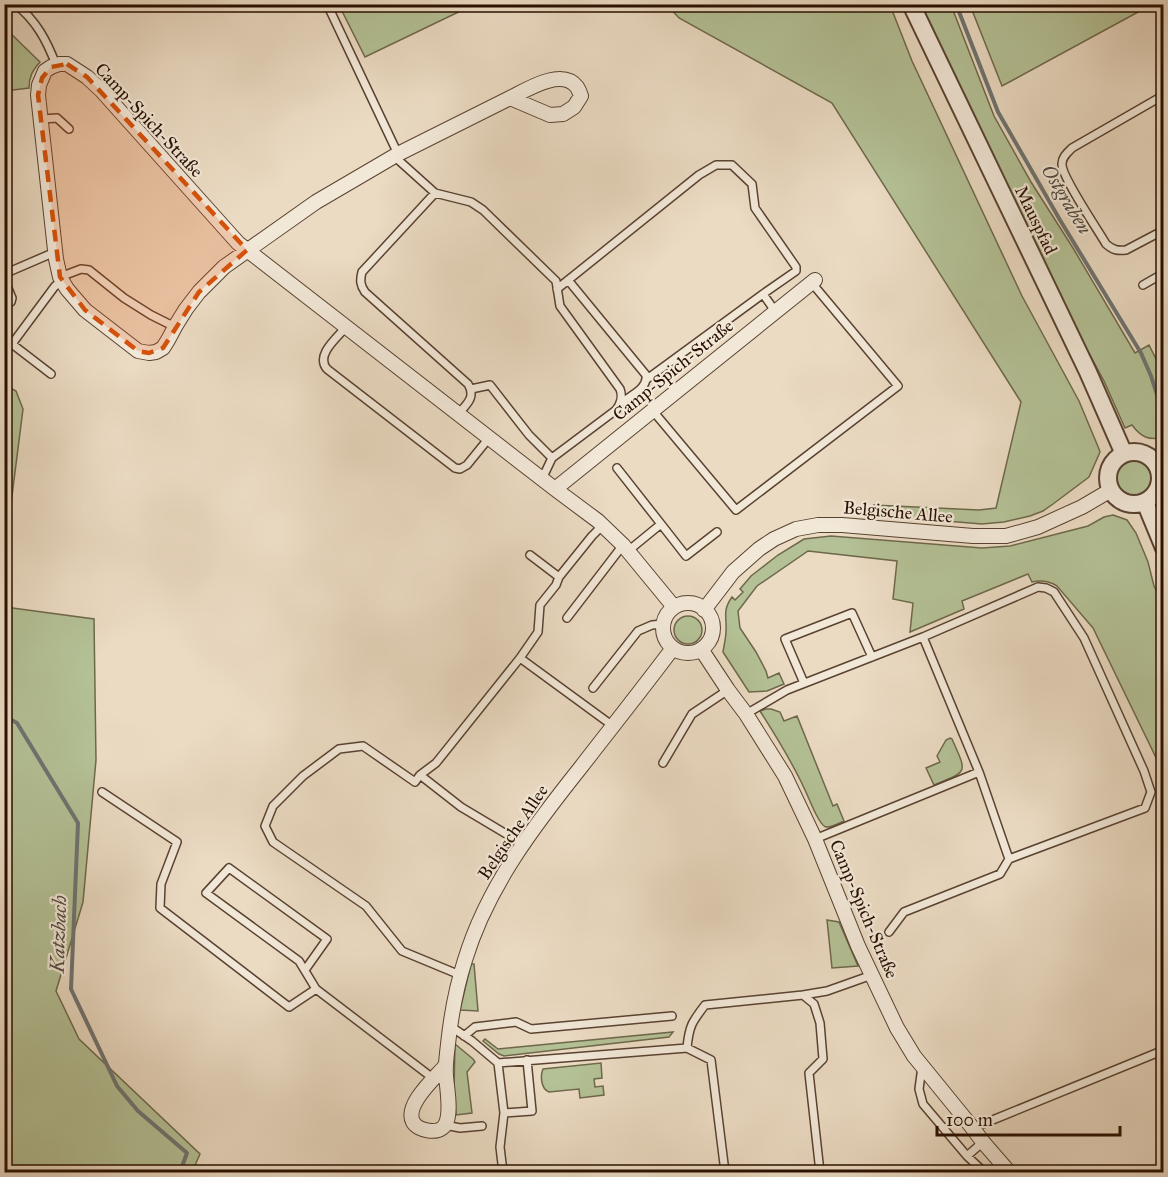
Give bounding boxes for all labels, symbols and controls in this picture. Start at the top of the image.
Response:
street label: Camp-Spich-Straße [90,58,208,182]
water label: Ostgraben [1037,160,1097,239]
street label: Mauspfad [1010,182,1062,258]
street label: Camp-Spich-Straße [608,315,738,425]
street label: Belgische Allee [842,496,954,529]
street label: Belgische Allee [473,780,554,884]
street label: Camp-Spich-Straße [825,836,903,982]
water label: Katzbach [45,895,71,974]
scale bar [937,1099,1120,1137]
text: 100 m [946,1109,993,1131]

